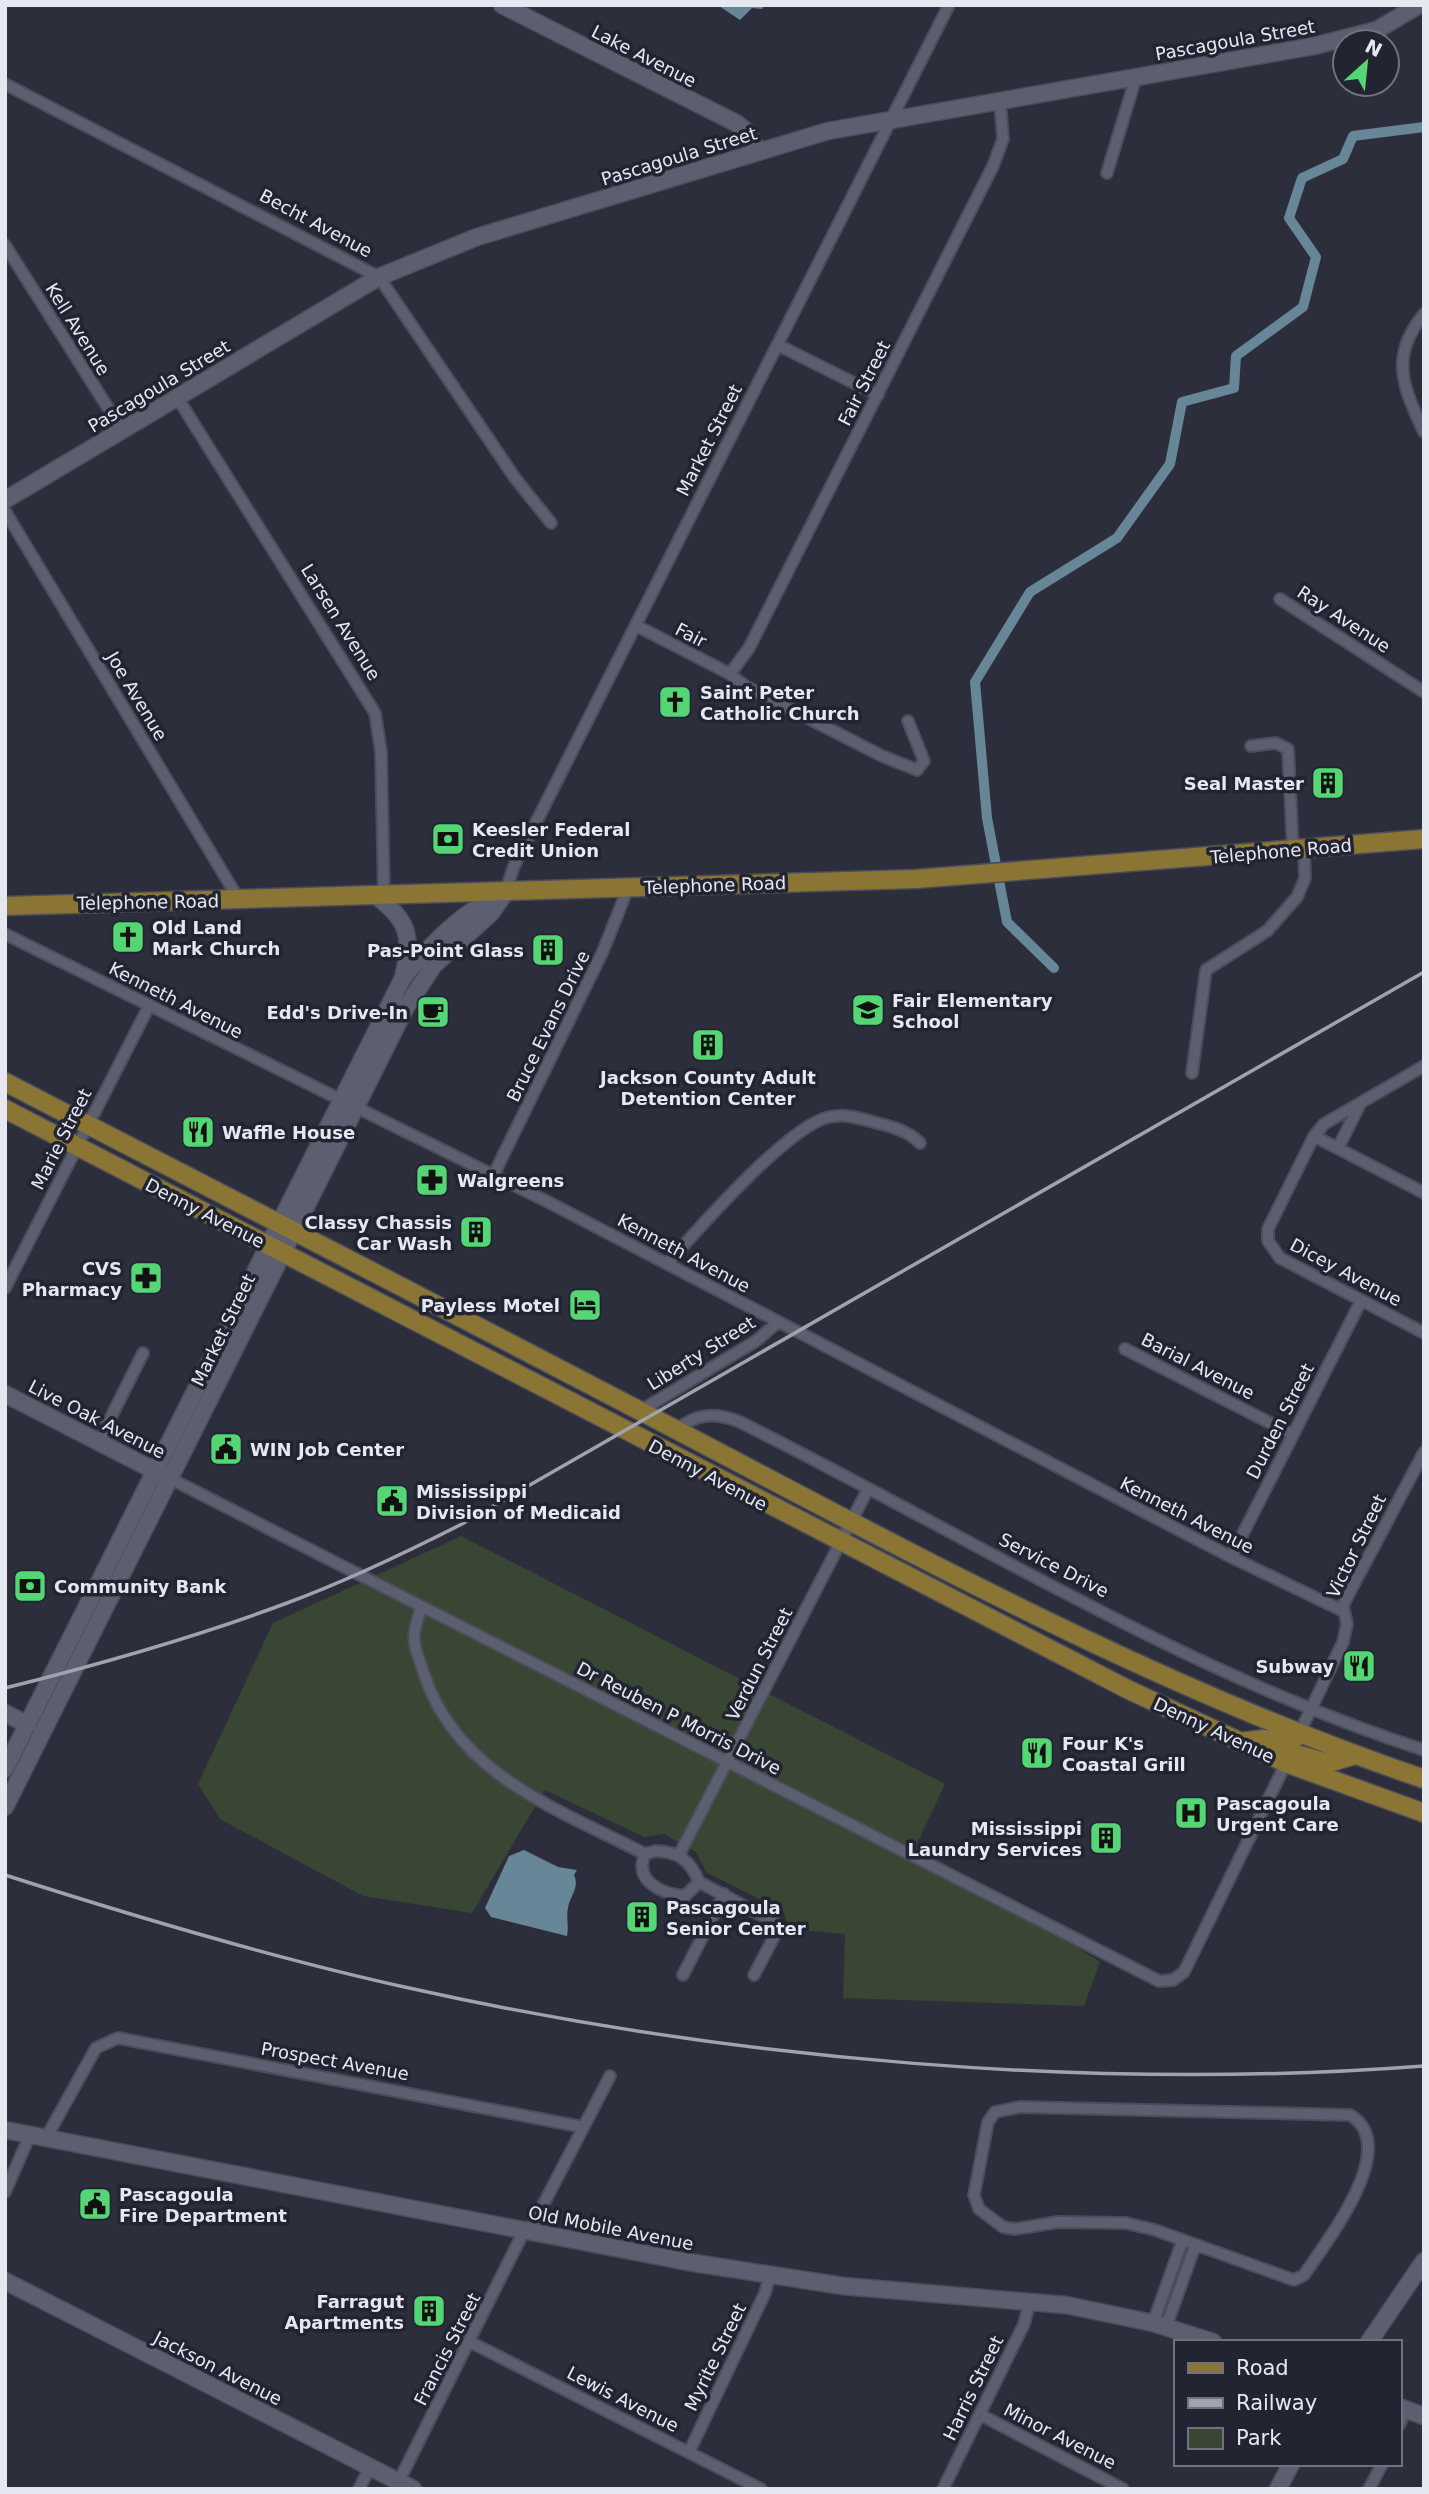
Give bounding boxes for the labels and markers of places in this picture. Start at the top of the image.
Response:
place label: Saint Peter Catholic Church [700,682,860,724]
church icon: Saint Peter Catholic Church [656,683,694,721]
building icon: Seal Master [1309,764,1347,802]
place label: Seal Master [1184,773,1304,794]
place label: Keesler Federal Credit Union [472,819,630,861]
bank icon: Keesler Federal Credit Union [429,820,467,858]
place label: Old Land Mark Church [152,917,280,959]
church icon: Old Land Mark Church [109,918,147,956]
building icon: Pas-Point Glass [529,931,567,969]
place label: Pas-Point Glass [367,940,524,961]
place label: Fair Elementary School [892,990,1053,1032]
school or university icon: Fair Elementary School [849,991,887,1029]
cafe icon: Edd's Drive-In [414,993,452,1031]
place label: Edd's Drive-In [267,1002,408,1023]
building icon: Jackson County Adult Detention Center [689,1026,727,1064]
place label: Jackson County Adult Detention Center [598,1067,816,1109]
restaurant icon: Waffle House [179,1113,217,1151]
place label: Waffle House [222,1122,355,1143]
pharmacy icon: Walgreens [413,1161,451,1199]
place label: Walgreens [457,1170,564,1191]
place label: Classy Chassis Car Wash [305,1212,452,1254]
building icon: Classy Chassis Car Wash [457,1213,495,1251]
place label: CVS Pharmacy [22,1258,122,1300]
pharmacy icon: CVS Pharmacy [127,1259,165,1297]
hotel icon: Payless Motel [566,1286,604,1324]
place label: Payless Motel [421,1295,560,1316]
public building icon: WIN Job Center [207,1430,245,1468]
place label: WIN Job Center [250,1439,404,1460]
place label: Mississippi Division of Medicaid [416,1481,621,1523]
public building icon: Mississippi Division of Medicaid [373,1482,411,1520]
bank icon: Community Bank [11,1567,49,1605]
place label: Community Bank [54,1576,227,1597]
restaurant icon: Subway [1340,1647,1378,1685]
place label: Subway [1255,1656,1334,1677]
place label: Four K's Coastal Grill [1062,1733,1186,1775]
restaurant icon: Four K's Coastal Grill [1018,1734,1056,1772]
place label: Pascagoula Urgent Care [1216,1793,1339,1835]
hospital icon: Pascagoula Urgent Care [1172,1794,1210,1832]
place label: Mississippi Laundry Services [907,1818,1082,1860]
building icon: Mississippi Laundry Services [1087,1819,1125,1857]
place label: Pascagoula Senior Center [666,1897,806,1939]
building icon: Pascagoula Senior Center [623,1898,661,1936]
place label: Pascagoula Fire Department [119,2184,287,2226]
public building icon: Pascagoula Fire Department [76,2185,114,2223]
place label: Farragut Apartments [284,2291,404,2333]
building icon: Farragut Apartments [410,2292,448,2330]

